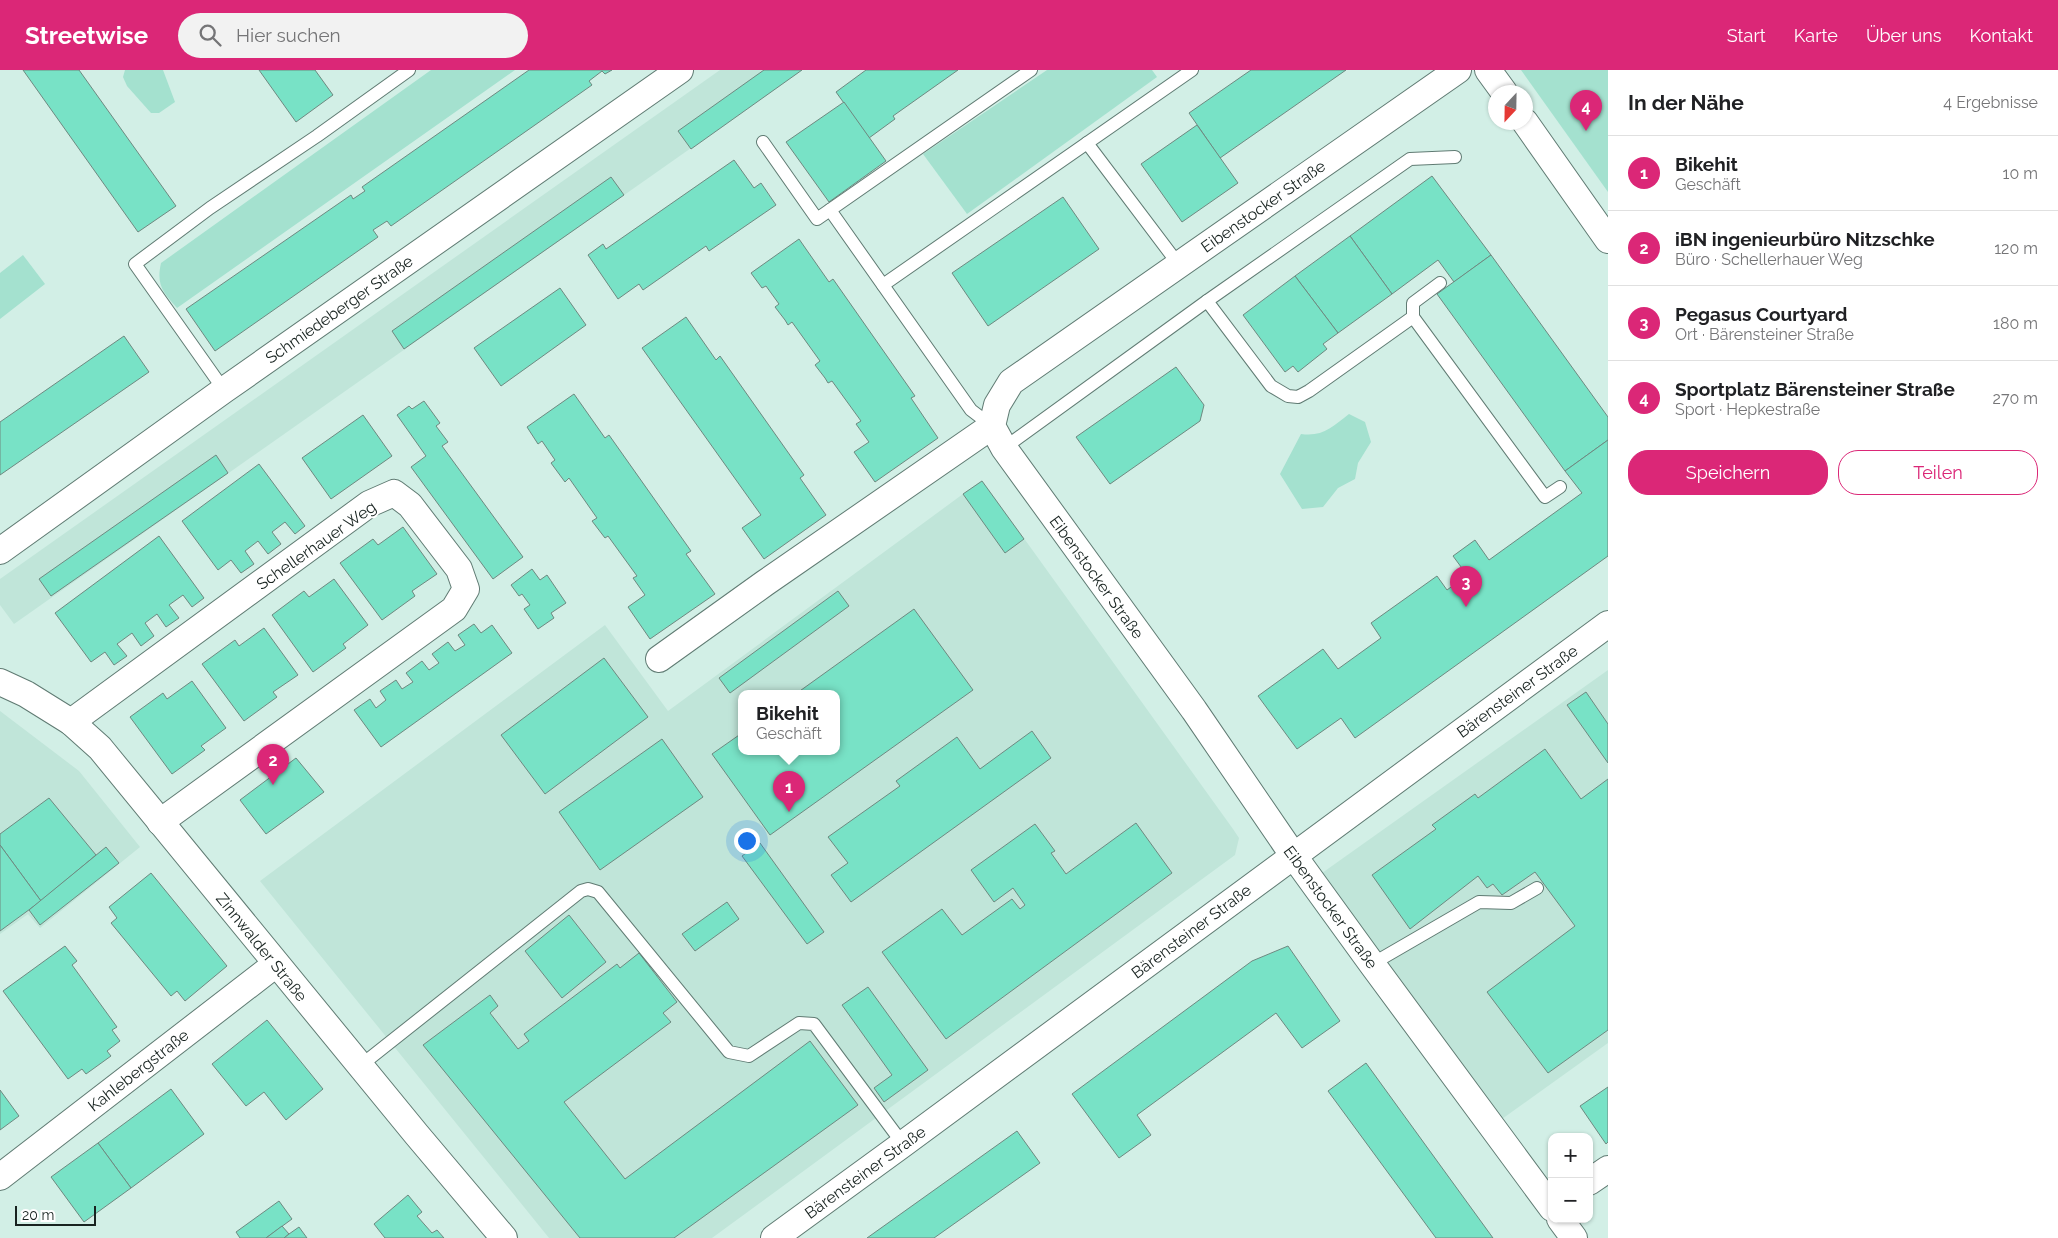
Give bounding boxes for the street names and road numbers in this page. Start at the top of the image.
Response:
street label: Eibenstocker Straße [1198,156,1329,256]
street label: Schmiedeberger Straße [262,251,417,368]
street label: Schellerhauer Weg [253,497,380,594]
street label: Eibenstocker Straße [1046,512,1148,642]
street label: Bärensteiner Straße [1453,641,1581,742]
street label: Eibenstocker Straße [1280,842,1382,972]
street label: Bärensteiner Straße [1128,880,1255,983]
street label: Zinnwalder Straße [212,889,311,1005]
street label: Kahlebergstraße [84,1025,192,1116]
street label: Bärensteiner Straße [801,1122,929,1223]

